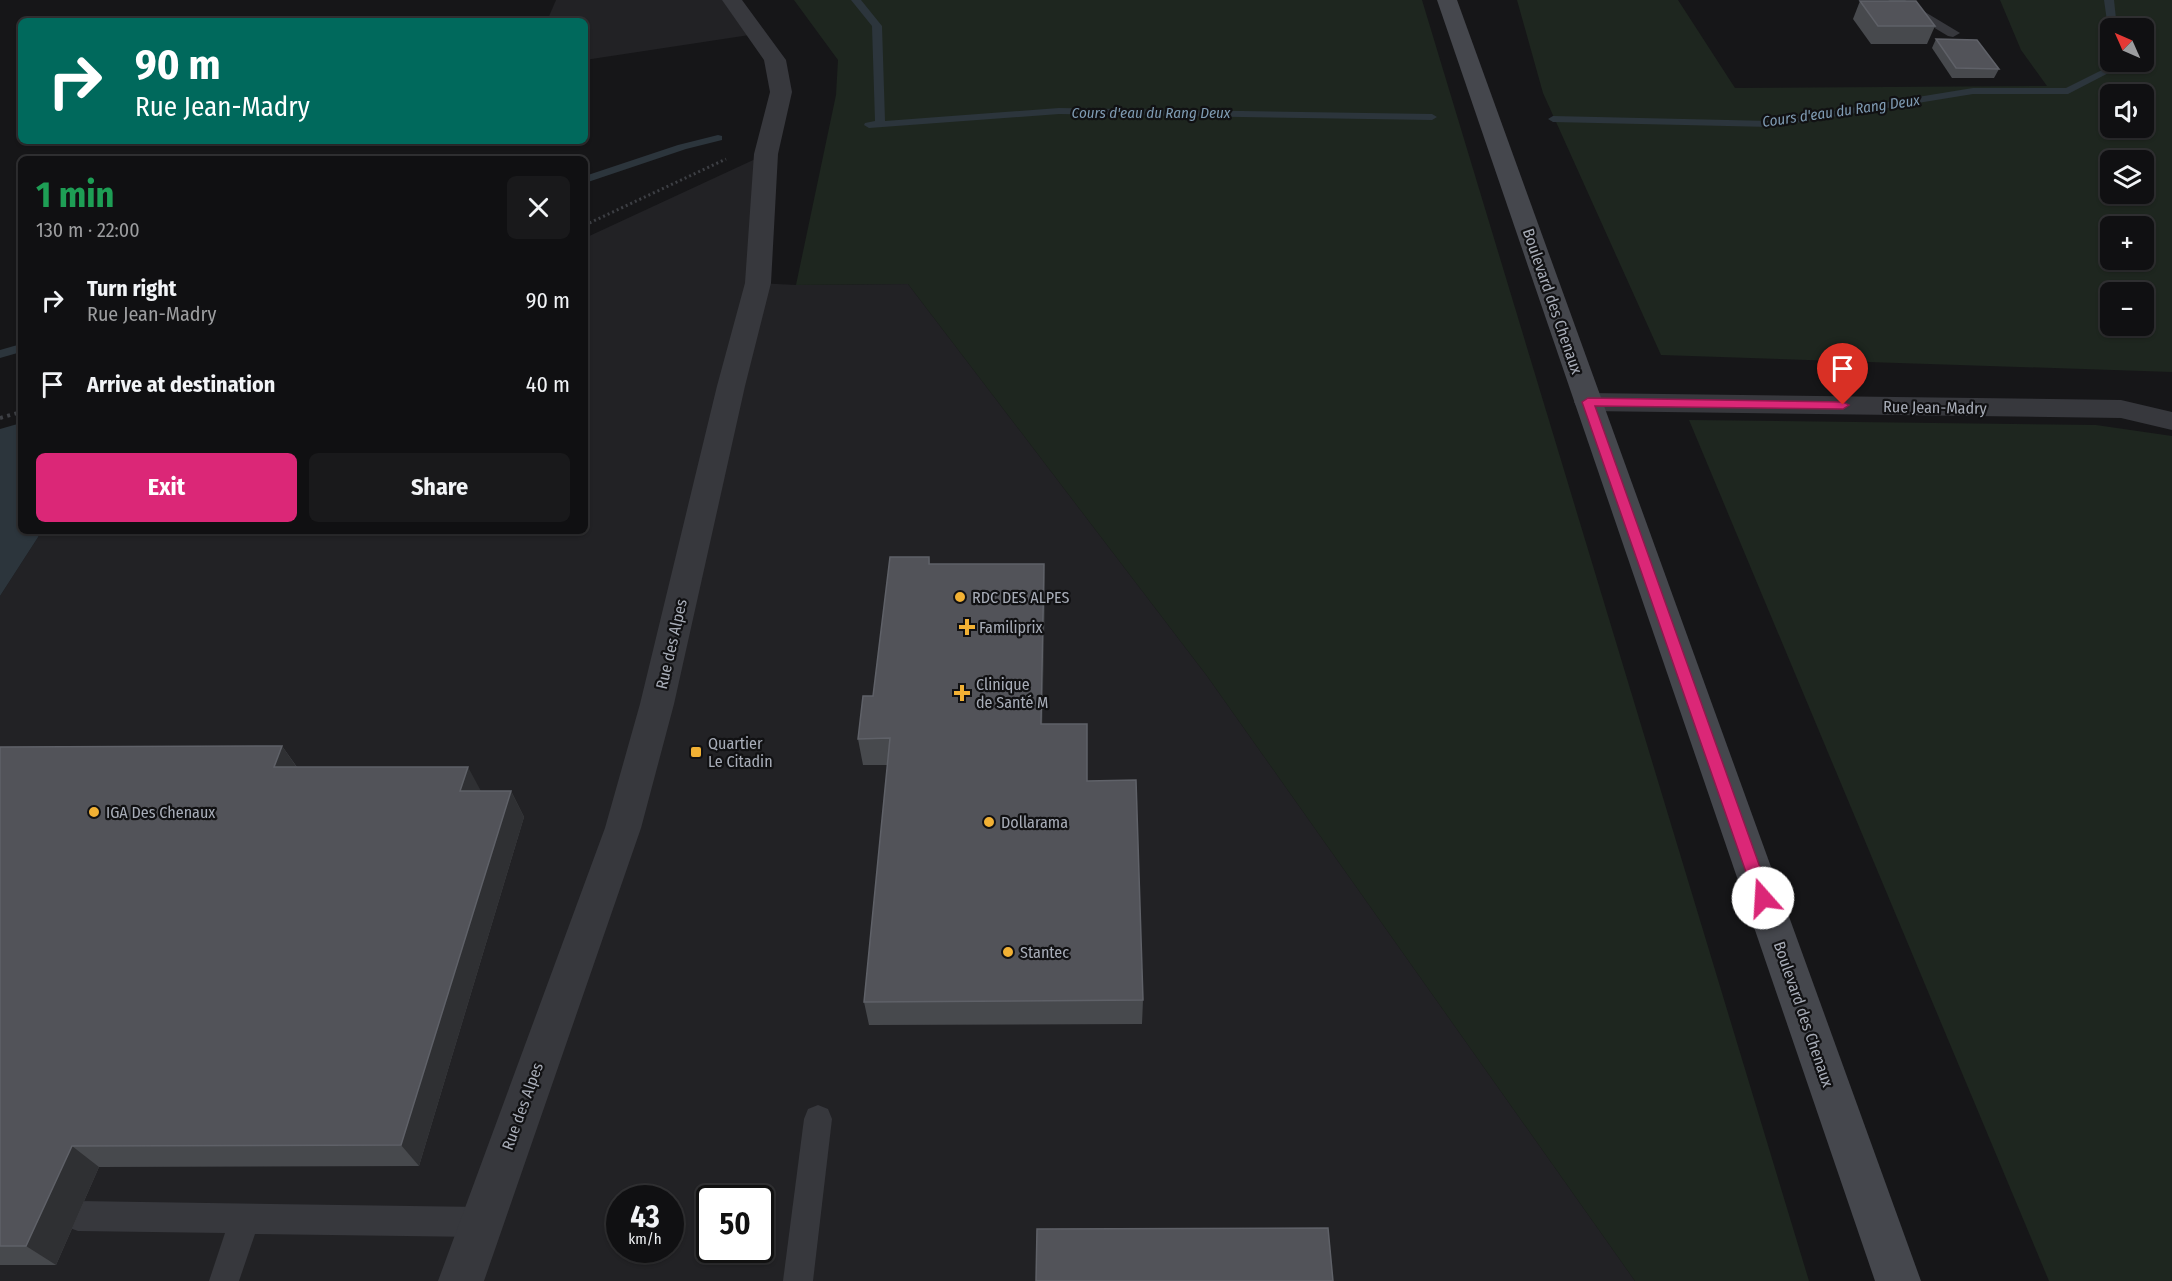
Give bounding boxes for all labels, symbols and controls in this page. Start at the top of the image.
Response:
north arrow [2100,18,2154,72]
map controls [2100,18,2154,336]
text: 90 m [135,40,220,90]
icon: right [36,42,114,120]
button: sound [2100,84,2154,138]
text: Rue Jean-Madry [135,91,310,123]
water label: Cours d'eau du Rang Deux [1761,91,1921,131]
water label: Cours d'eau du Rang Deux [1072,104,1231,122]
button: layers [2100,150,2154,204]
text: 1 min [36,173,114,217]
button: close [507,176,570,239]
button: + [2100,216,2154,270]
text: 130 m · 22:00 [36,218,140,242]
street label: Boulevard des Chenaux [1519,226,1586,376]
text: Turn right [87,275,176,302]
button: − [2100,282,2154,336]
icon: right [36,284,69,317]
text: 90 m [526,287,570,314]
text: Rue Jean-Madry [87,302,216,326]
pin [1817,343,1868,405]
icon: arrive [1826,352,1859,385]
icon: arrive [36,368,69,401]
text: Arrive at destination [87,371,275,398]
text: 40 m [526,371,570,398]
street label: Rue Jean-Madry [1883,397,1988,418]
button: Exit [36,453,297,522]
button: Share [309,453,570,522]
place label: RDC DES ALPES [972,588,1069,607]
marker: RDC DES ALPES [953,590,967,604]
street label: Rue des Alpes [652,597,691,691]
place label: Familiprix [979,618,1043,637]
marker: Familiprix [960,620,974,634]
place label: Clinique de Santé M [976,675,1048,712]
marker: Clinique de Santé M [953,684,971,702]
place label: Quartier Le Citadin [708,734,773,771]
marker: Quartier Le Citadin [689,745,703,759]
place label: IGA Des Chenaux [106,803,215,822]
marker: IGA Des Chenaux [87,805,101,819]
place label: Dollarama [1001,813,1068,832]
marker: Dollarama [982,815,996,829]
position arrow [1731,866,1795,930]
street label: Boulevard des Chenaux [1770,939,1837,1089]
place label: Stantec [1020,943,1069,962]
marker: Stantec [1001,945,1015,959]
street label: Rue des Alpes [498,1060,547,1153]
speed limit sign: 50 [696,1185,774,1263]
text: 43 [630,1199,660,1235]
text: km/h [628,1230,662,1248]

